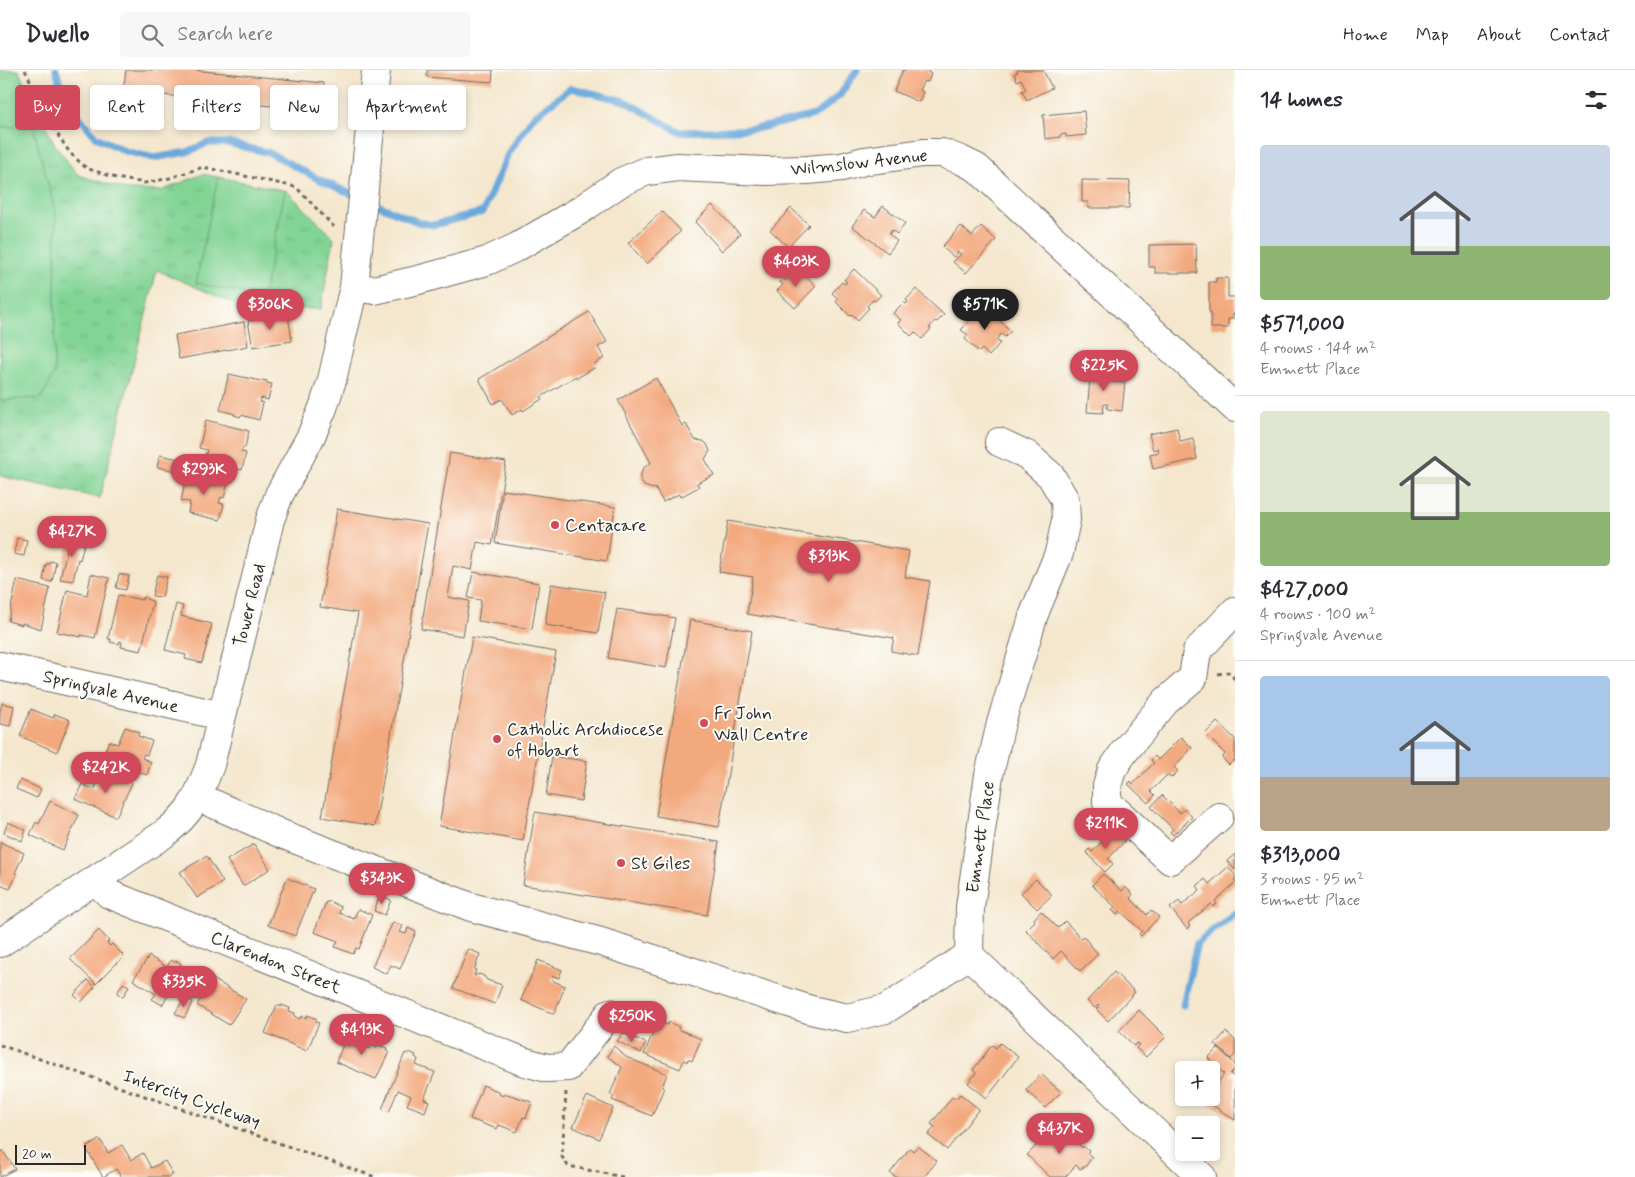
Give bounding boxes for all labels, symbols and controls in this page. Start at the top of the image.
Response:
search box [120,12,470,57]
text: Dwello [25,19,90,50]
icon: search [138,21,166,49]
text: Search here [178,22,273,47]
text: Home [1343,23,1388,47]
text: Map [1416,23,1449,47]
text: About [1477,23,1521,47]
text: Contact [1549,23,1610,47]
chip: Buy [15,85,80,130]
chip: Rent [90,85,164,130]
chip: Filters [174,85,260,130]
chip: New [270,85,338,130]
chip: Apartment [348,85,466,130]
text: 14 homes [1260,86,1343,114]
icon: filters [1582,86,1610,114]
street label: Wilmslow Avenue [789,144,929,182]
icon: home [1390,178,1480,268]
pin: $403K [761,246,831,288]
text: $403K [773,251,819,272]
pin: $306K [235,288,305,331]
pin: $571K [950,288,1020,331]
text: $306K [248,294,292,315]
text: $571K [963,294,1007,315]
text: $571,000 [1260,310,1345,338]
text: 4 rooms · 144 m² [1260,338,1376,359]
pin: $225K [1069,350,1139,392]
text: $225K [1081,355,1127,376]
text: Emmett Place [1260,359,1360,380]
icon: home [1390,443,1480,533]
pin: $293K [169,454,239,496]
text: $293K [182,459,226,480]
place label: Centacare [565,514,647,538]
pin: $427K [37,516,107,558]
marker: Centacare [549,519,561,531]
text: $427K [48,521,96,542]
pin: $313K [794,540,864,583]
text: $313K [808,546,850,567]
street label: Tower Road [228,561,272,649]
text: $427,000 [1260,576,1348,604]
text: 4 rooms · 100 m² [1260,604,1376,625]
text: Springvale Avenue [1260,625,1383,646]
street label: Springvale Avenue [40,665,181,721]
place label: Fr John Wall Centre [714,702,808,747]
icon: home [1390,708,1480,798]
marker: Fr John Wall Centre [698,717,710,729]
place label: Catholic Archdiocese of Hobart [507,718,664,763]
marker: Catholic Archdiocese of Hobart [491,733,503,745]
pin: $242K [71,752,141,794]
text: $242K [82,757,130,778]
street label: Emmett Place [961,780,1001,895]
pin: $211K [1071,808,1141,850]
text: $211K [1085,813,1127,834]
text: $313,000 [1260,841,1340,869]
place label: St Giles [631,852,690,876]
marker: St Giles [615,857,627,869]
pin: $343K [347,862,417,905]
text: $343K [360,868,404,889]
text: 3 rooms · 95 m² [1260,869,1364,890]
text: Emmett Place [1260,890,1360,911]
street label: Clarendon Street [207,926,345,1000]
pin: $335K [149,966,219,1008]
text: $335K [162,971,206,992]
pin: $250K [597,1000,667,1043]
text: $250K [609,1006,655,1027]
pin: $413K [327,1014,397,1056]
text: $413K [340,1019,384,1040]
map controls [1175,1061,1220,1161]
button: + [1175,1061,1220,1106]
street label: Intercity Cycleway [120,1064,264,1134]
pin: $437K [1025,1112,1095,1155]
button: − [1175,1116,1220,1161]
text: $437K [1037,1118,1083,1139]
scale bar [15,1142,86,1165]
text: 20 m [22,1145,52,1163]

